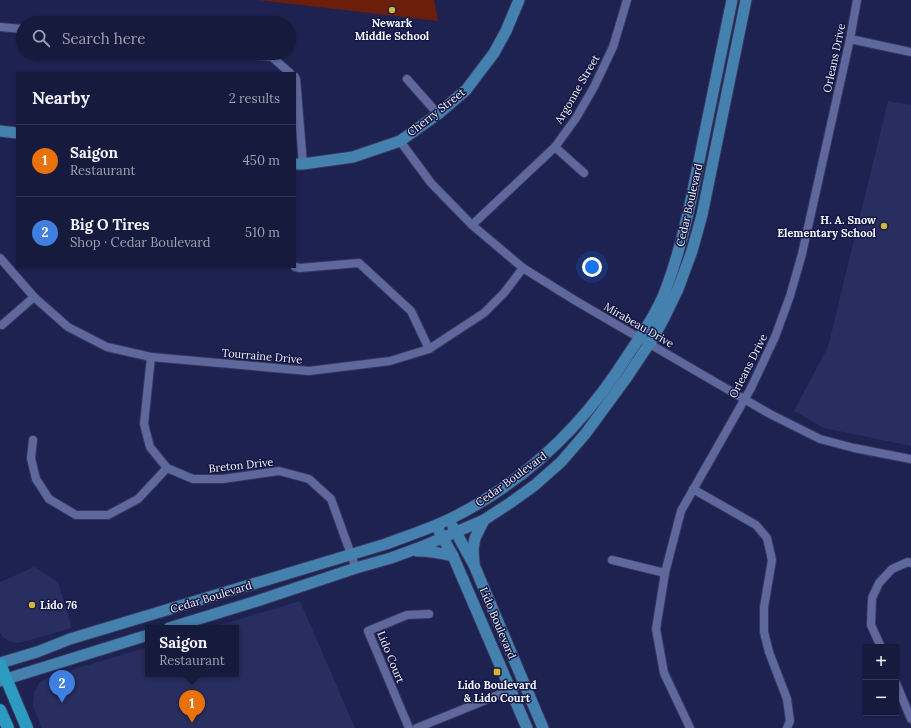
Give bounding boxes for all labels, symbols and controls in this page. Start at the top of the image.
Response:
marker: Newark Middle School [387,5,397,15]
search box [16,16,296,60]
place label: Newark Middle School [355,16,430,43]
street label: Orleans Drive [820,22,848,94]
icon: search [30,27,52,49]
text: Search here [62,29,145,48]
street label: Argonne Street [551,51,603,127]
street label: Cherry Street [404,85,468,139]
text: Nearby [32,87,90,109]
text: 2 results [229,90,280,107]
text: Saigon [70,143,118,162]
text: 1 [42,152,48,169]
text: 450 m [243,152,280,169]
text: Restaurant [70,162,136,179]
street label: Cedar Boulevard [673,162,705,248]
place label: H. A. Snow Elementary School [777,213,877,240]
text: Big O Tires [70,215,149,234]
marker: H. A. Snow Elementary School [879,221,889,231]
text: 2 [42,224,48,241]
text: 510 m [245,224,280,241]
text: Shop · Cedar Boulevard [70,234,211,251]
your location [582,257,602,277]
street label: Mirabeau Drive [602,299,677,351]
street label: Orleans Drive [726,332,770,400]
street label: Tourraine Drive [221,346,303,366]
street label: Cedar Boulevard [473,448,550,510]
street label: Breton Drive [208,455,274,475]
street label: Cedar Boulevard [168,578,254,616]
street label: Lido Boulevard [477,585,520,661]
place label: Lido 76 [40,598,77,612]
marker: Lido 76 [27,600,37,610]
popup [145,625,239,677]
street label: Lido Court [374,629,408,686]
text: Saigon [159,633,207,652]
map controls [863,644,899,716]
button: + [863,644,899,680]
text: Restaurant [159,652,225,669]
marker: Lido Boulevard & Lido Court [492,667,502,677]
pin: 2 [49,670,75,703]
place label: Lido Boulevard & Lido Court [458,678,537,705]
button: − [863,680,899,716]
pin: 1 [179,690,205,723]

